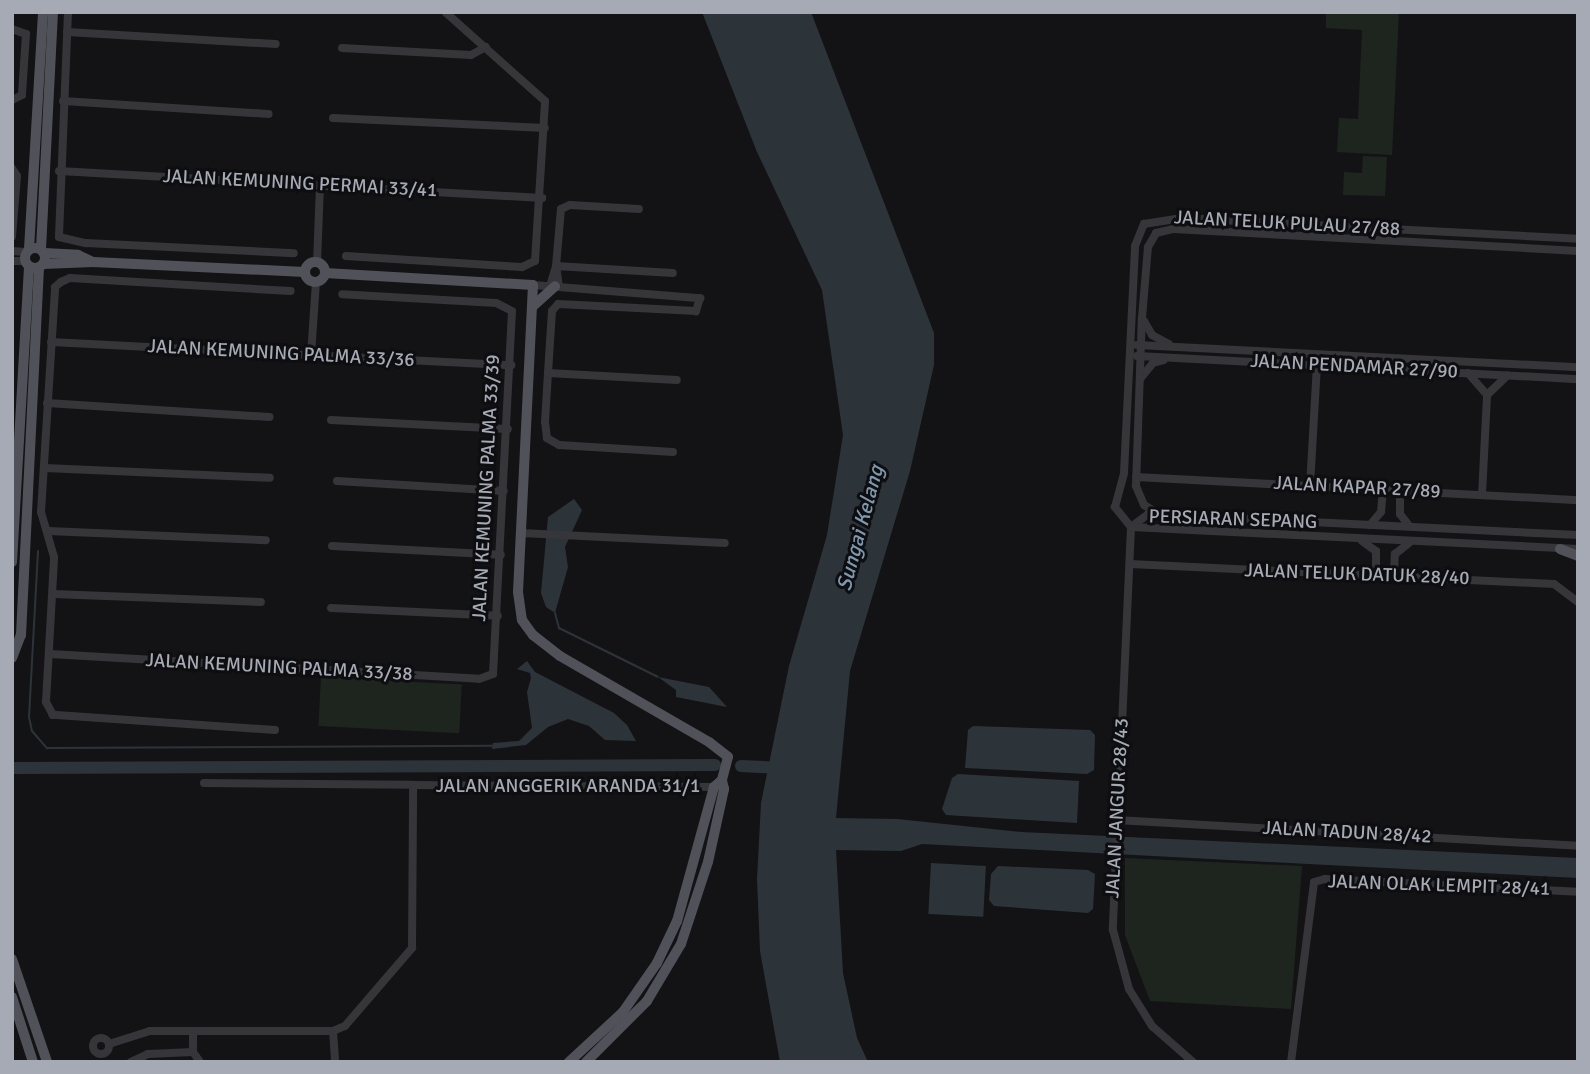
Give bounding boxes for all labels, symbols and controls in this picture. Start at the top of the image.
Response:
street label: JALAN KEMUNING PERMAI 33/41 [162,165,438,203]
street label: JALAN TELUK PULAU 27/88 [1173,207,1401,241]
street label: JALAN KEMUNING PALMA 33/36 [147,336,415,372]
street label: JALAN PENDAMAR 27/90 [1250,350,1458,384]
street label: JALAN KEMUNING PALMA 33/39 [469,354,505,622]
water label: Sungai Kelang [831,463,889,593]
street label: JALAN KAPAR 27/89 [1273,472,1441,504]
street label: PERSIARAN SEPANG [1148,506,1318,534]
street label: JALAN TELUK DATUK 28/40 [1244,560,1470,590]
street label: JALAN KEMUNING PALMA 33/38 [145,650,413,686]
street label: JALAN JANGUR 28/43 [1102,717,1134,899]
street label: JALAN ANGGERIK ARANDA 31/1 [436,776,700,798]
street label: JALAN TADUN 28/42 [1262,817,1432,849]
street label: JALAN OLAK LEMPIT 28/41 [1327,871,1551,901]

